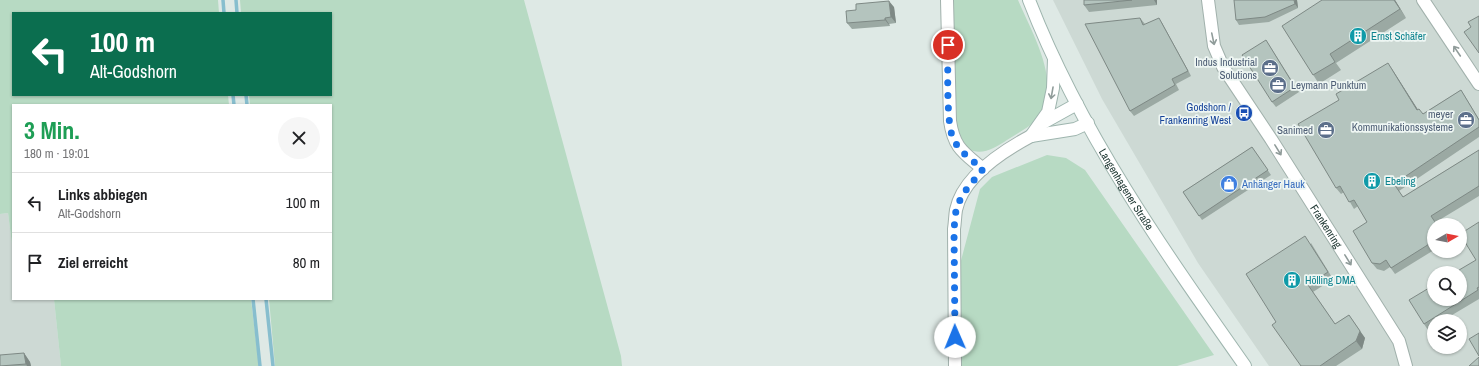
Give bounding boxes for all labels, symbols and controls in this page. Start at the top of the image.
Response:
text: 100 m [90,23,155,61]
building icon: Ernst Schäfer [1348,26,1368,46]
icon: left [24,28,76,80]
pin [931,28,965,62]
place label: Ernst Schäfer [1371,29,1426,43]
one-way arrow [1209,32,1217,45]
icon: arrive [937,34,959,56]
one-way arrow [1453,45,1461,57]
place label: Indus Industrial Solutions [1195,55,1257,82]
office icon: Indus Industrial Solutions [1260,58,1280,78]
text: Alt-Godshorn [90,59,177,84]
office icon: Leymann Punktum [1268,75,1288,95]
place label: Leymann Punktum [1291,78,1366,92]
one-way arrow [1048,86,1056,99]
place label: Godshorn / Frankenring West [1159,100,1231,127]
bus stop icon: Godshorn / Frankenring West [1234,103,1254,123]
place label: meyer Kommunikationssysteme [1352,107,1453,134]
office icon: meyer Kommunikationssysteme [1456,110,1476,130]
text: 3 Min. [24,114,80,146]
button: close [278,117,320,159]
office icon: Sanimed [1316,120,1336,140]
place label: Sanimed [1277,123,1313,137]
one-way arrow [1275,144,1283,156]
text: 180 m · 19:01 [24,145,89,162]
street label: Langenhagener Straße [1096,146,1157,233]
building icon: Ebeling [1362,171,1382,191]
shop icon: Anhänger Hauk [1219,174,1239,194]
place label: Ebeling [1385,174,1416,188]
place label: Anhänger Hauk [1241,177,1305,191]
text: Links abbiegen [58,184,148,205]
icon: left [24,192,46,214]
text: 100 m [286,192,320,213]
street label: Frankenring [1307,202,1345,251]
text: Alt-Godshorn [58,205,121,222]
north arrow [1427,218,1467,258]
map controls [1427,218,1467,354]
icon: arrive [24,252,46,274]
text: Ziel erreicht [58,252,128,273]
text: 80 m [293,252,320,273]
one-way arrow [1344,254,1352,266]
button: search [1427,266,1467,306]
building icon: Hölling DMA [1282,270,1302,290]
place label: Hölling DMA [1305,273,1357,287]
button: layers [1427,314,1467,354]
position arrow [934,316,976,358]

